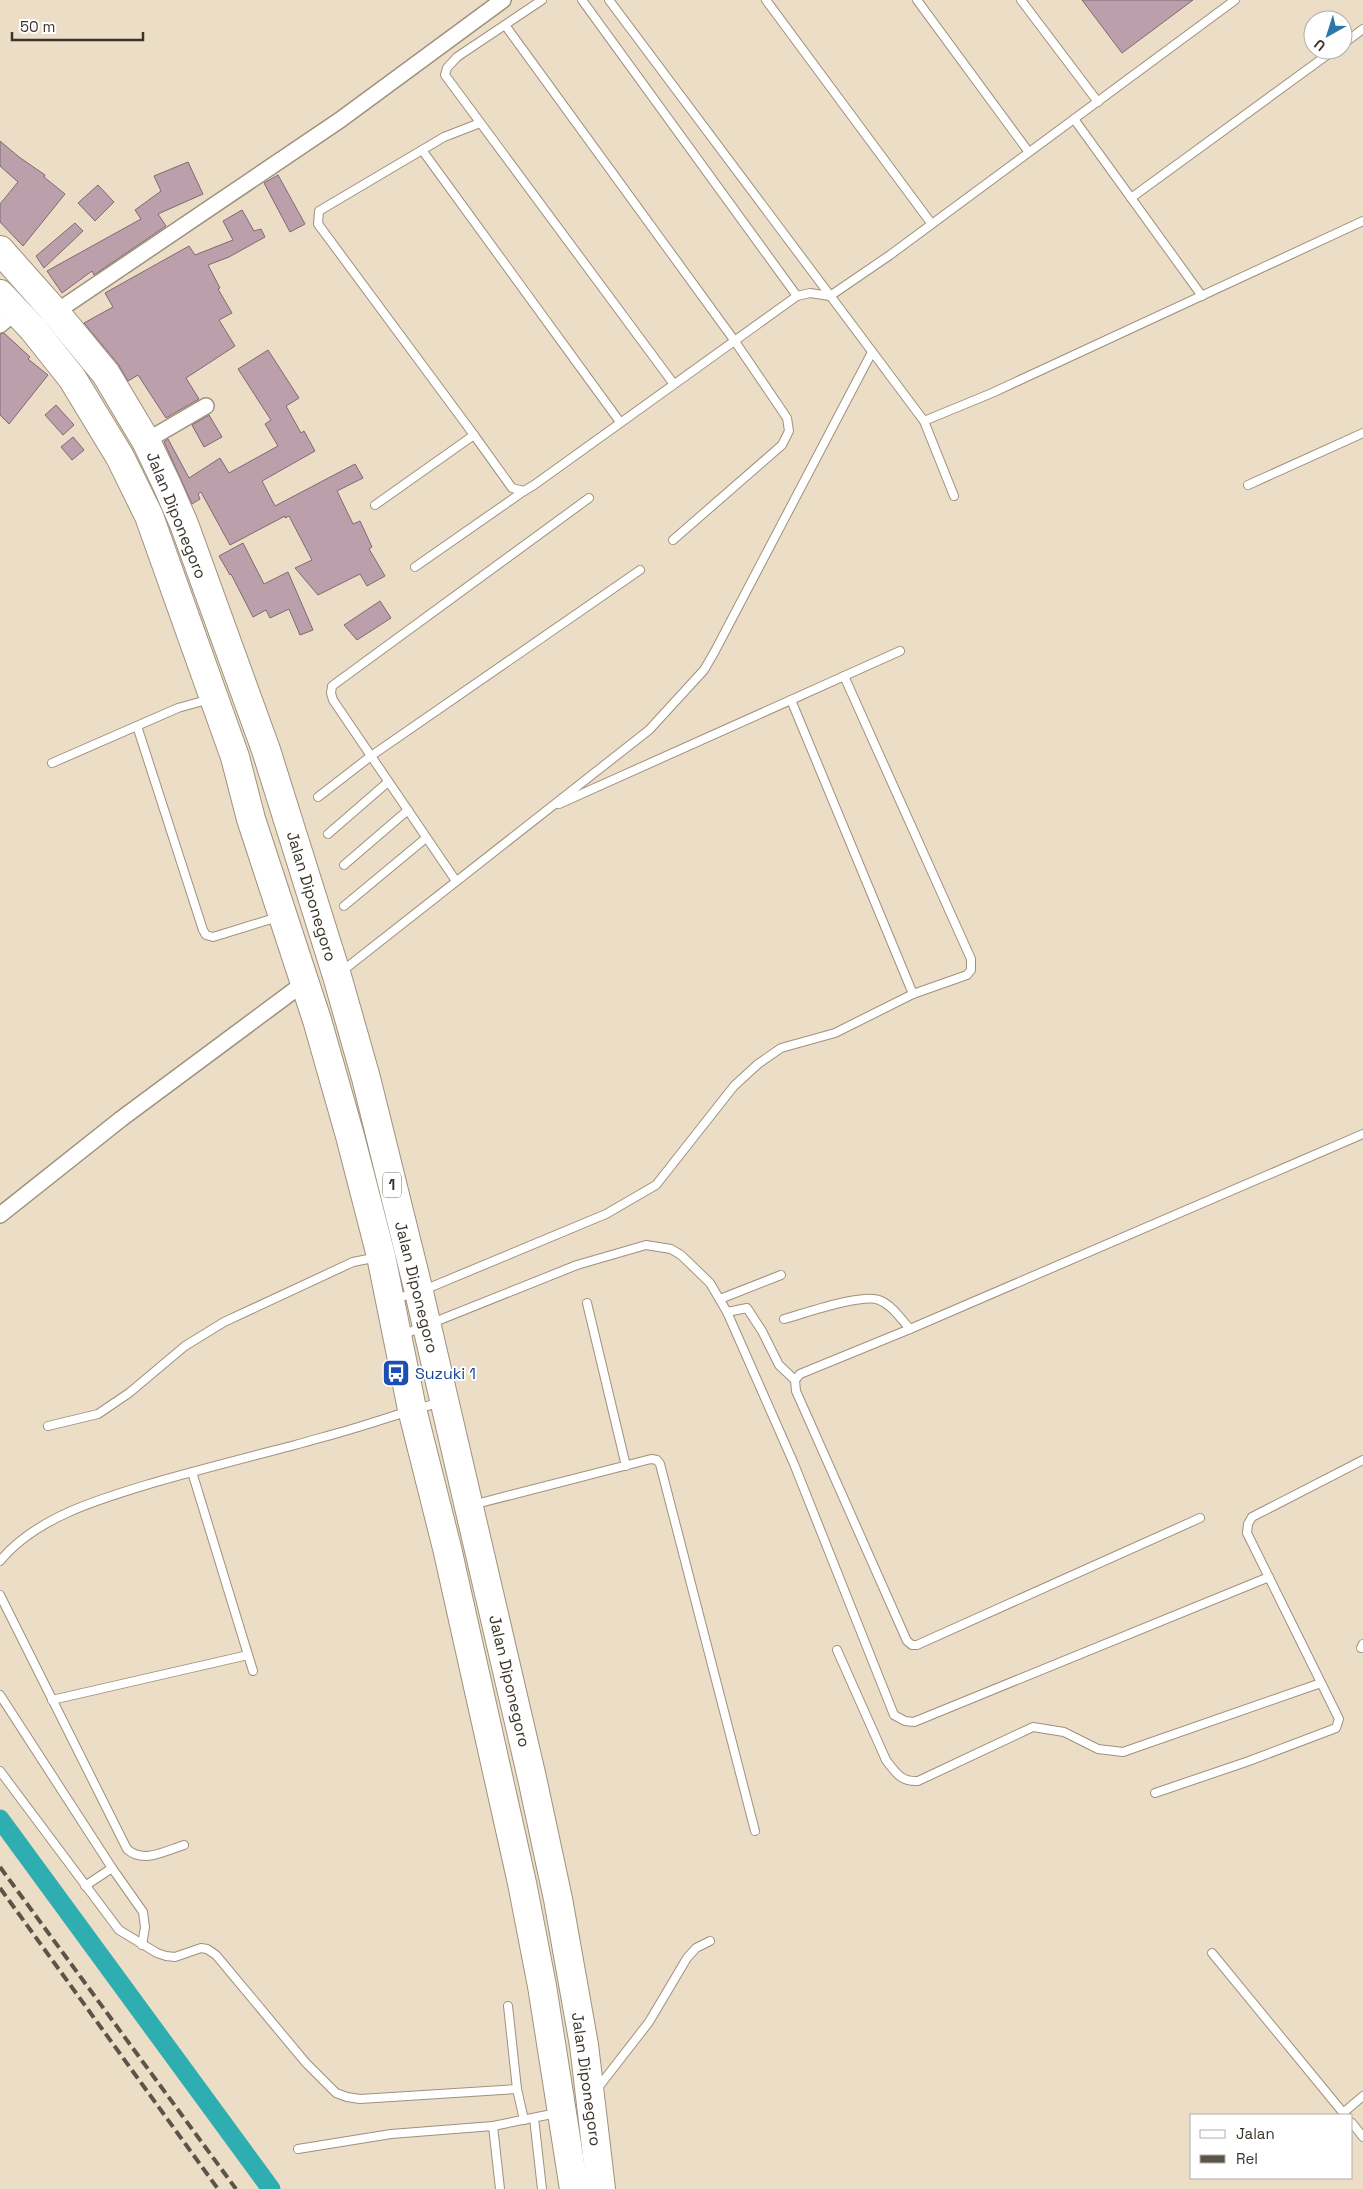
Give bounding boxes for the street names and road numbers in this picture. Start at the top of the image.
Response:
street label: Jalan Diponegoro [141,449,212,582]
street label: Jalan Diponegoro [282,828,341,964]
road number: 1 [383,1172,401,1198]
street label: Jalan Diponegoro [390,1219,443,1355]
street label: Jalan Diponegoro [484,1613,535,1749]
street label: Jalan Diponegoro [567,2011,606,2147]

